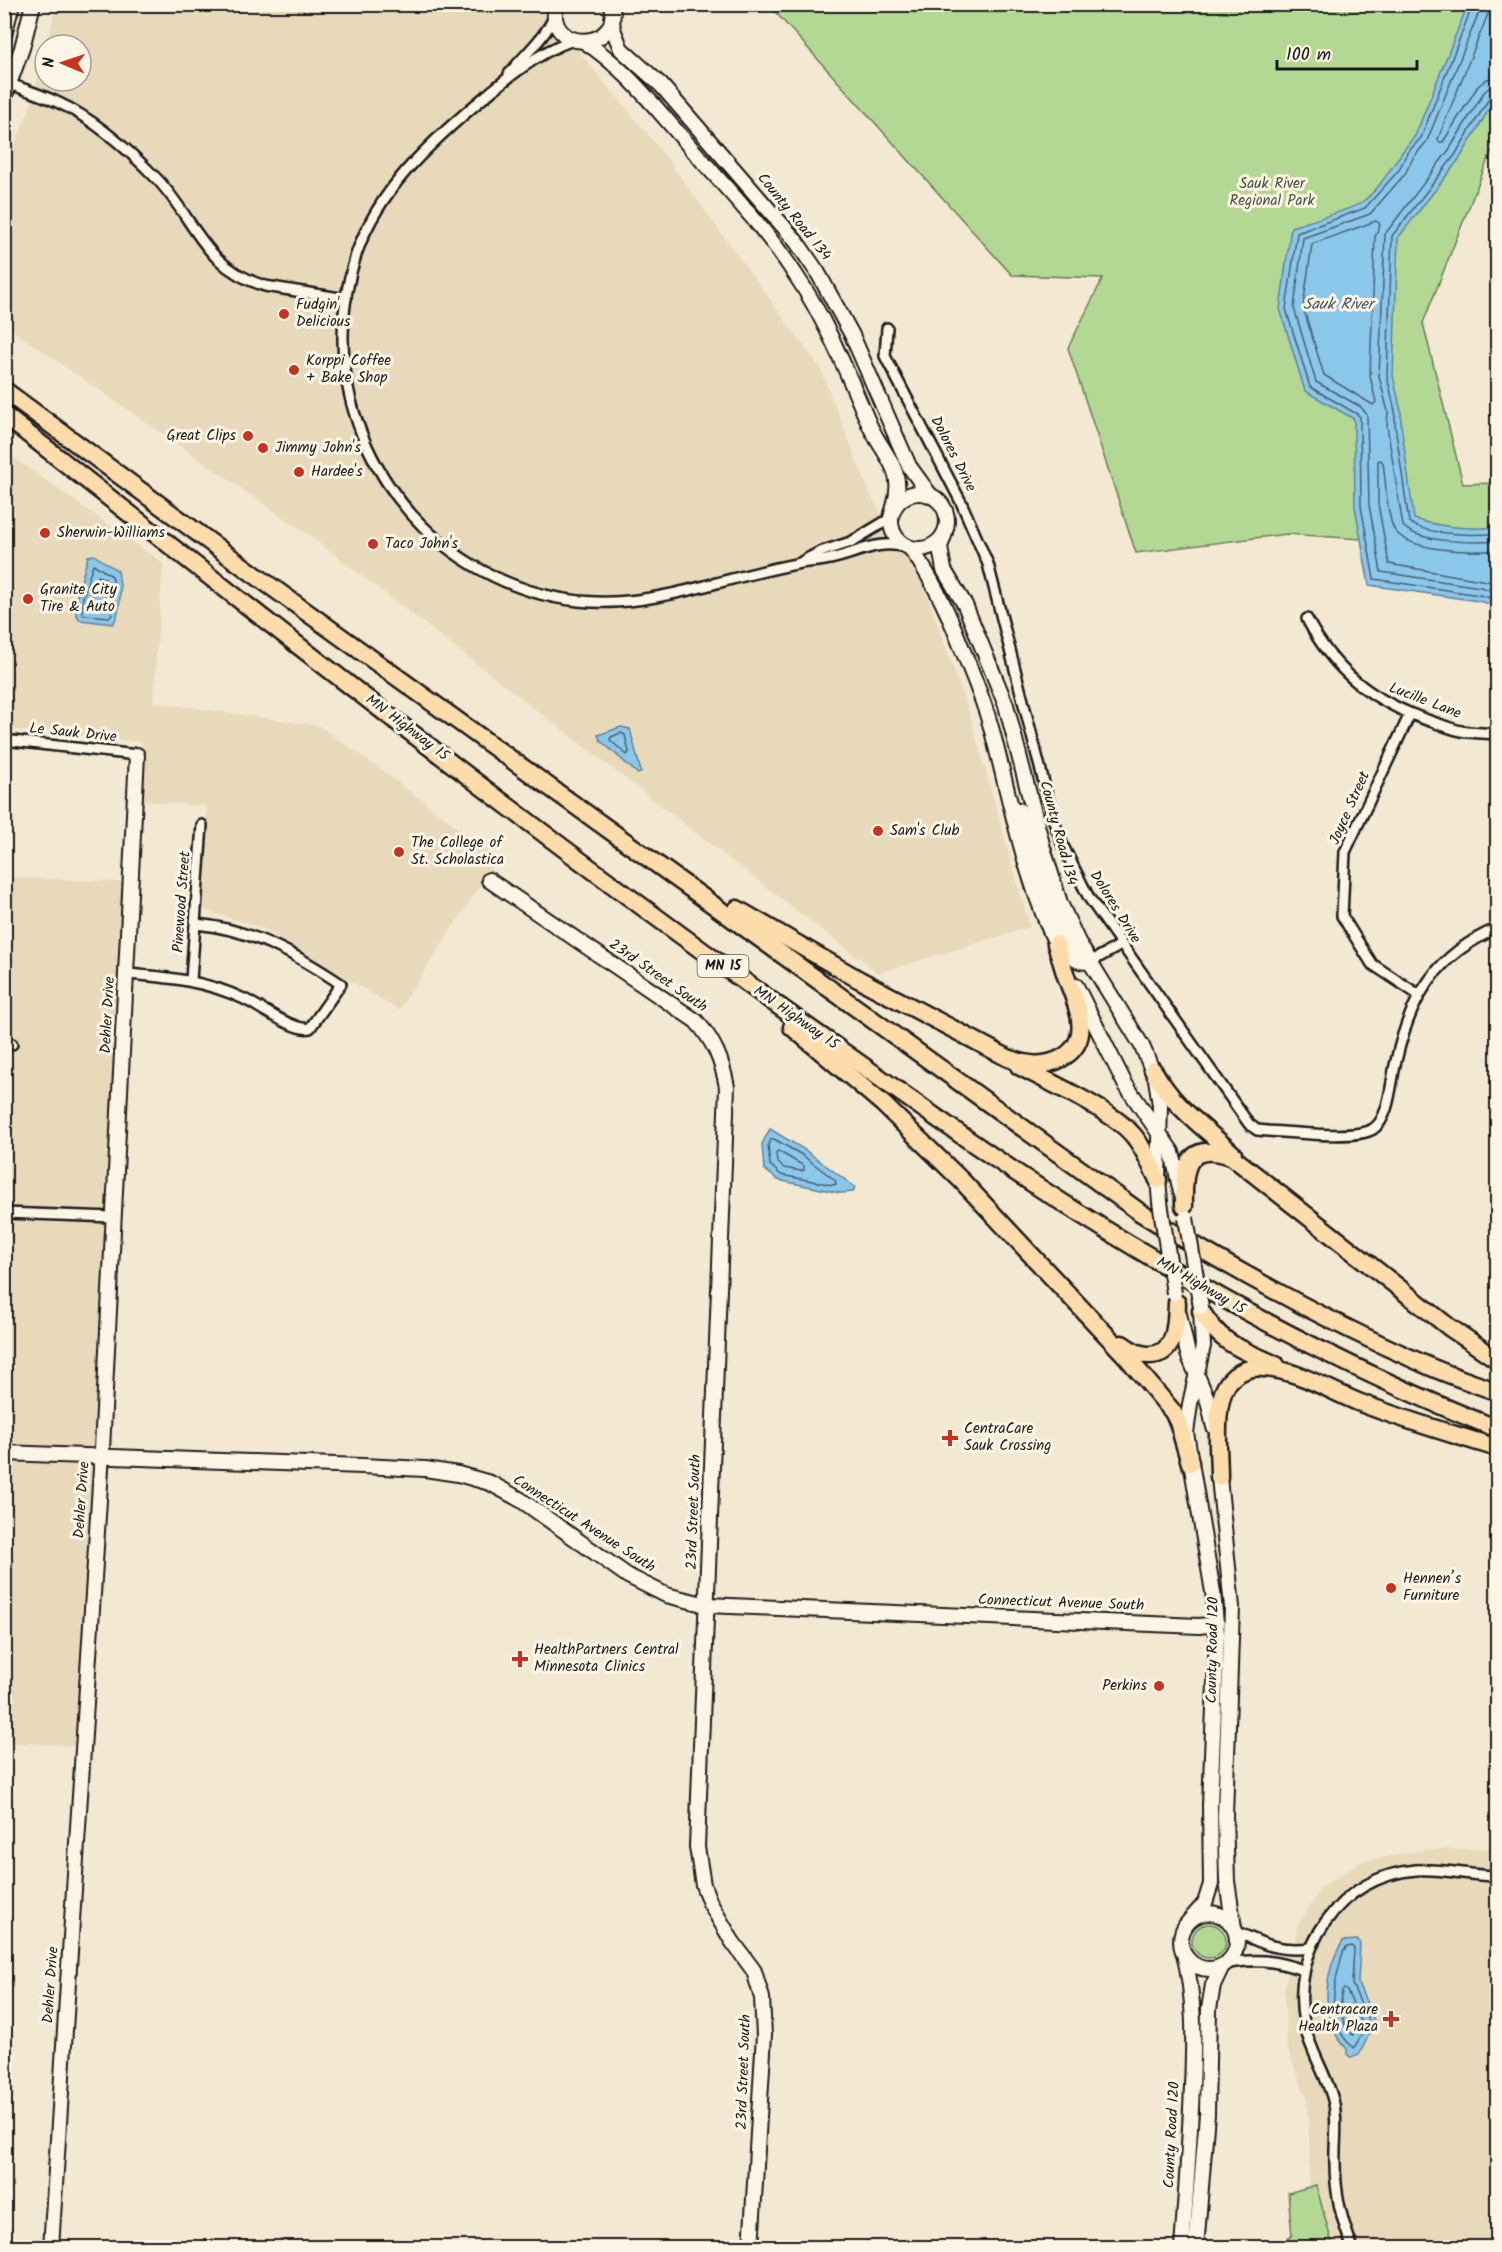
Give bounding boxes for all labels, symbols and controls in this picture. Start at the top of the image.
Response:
north arrow [33,33,93,93]
scale bar [1277,33,1416,71]
text: 100 m [1286,41,1331,70]
text: N [37,57,62,68]
street label: County Road 134 [751,168,837,266]
park label: Sauk River Regional Park [1230,172,1315,213]
water label: Sauk River [1303,292,1377,317]
place label: Fudgin' Delicious [296,293,351,334]
marker: Fudgin' Delicious [277,307,291,321]
place label: Korppi Coffee + Bake Shop [306,349,391,390]
marker: Korppi Coffee + Bake Shop [287,363,301,377]
street label: Dolores Drive [924,412,982,496]
place label: Great Clips [166,424,237,448]
marker: Great Clips [241,429,255,443]
place label: Jimmy John's [275,436,362,460]
marker: Jimmy John's [256,441,270,455]
place label: Hardee's [311,460,363,484]
marker: Hardee's [292,465,306,479]
place label: Sherwin-Williams [57,521,165,545]
marker: Sherwin-Williams [38,526,52,540]
place label: Taco John's [385,532,459,556]
marker: Taco John's [366,537,380,551]
place label: Granite City Tire & Auto [40,578,118,619]
marker: Granite City Tire & Auto [21,592,35,606]
street label: Lucille Lane [1385,676,1465,726]
street label: MN Highway 15 [360,688,455,768]
street label: Le Sauk Drive [28,716,118,750]
street label: Joyce Street [1323,767,1377,849]
street label: County Road 134 [1032,778,1084,888]
place label: Sam's Club [890,819,959,843]
marker: Sam's Club [871,824,885,838]
place label: The College of St. Scholastica [411,831,504,872]
marker: The College of St. Scholastica [392,845,406,859]
street label: Pinewood Street [166,850,198,954]
street label: Dolores Drive [1083,866,1147,948]
street label: 23rd Street South [604,933,712,1019]
road number: MN 15 [698,955,748,977]
street label: Dehler Drive [94,976,122,1054]
street label: MN Highway 15 [748,980,845,1057]
street label: MN Highway 15 [1152,1251,1251,1322]
place label: CentraCare Sauk Crossing [964,1417,1051,1458]
marker: CentraCare Sauk Crossing [941,1429,959,1447]
street label: 23rd Street South [680,1454,708,1570]
street label: Dehler Drive [67,1460,97,1539]
street label: Connecticut Avenue South [508,1469,660,1579]
place label: Hennen’s Furniture [1403,1567,1462,1608]
marker: Hennen’s Furniture [1384,1581,1398,1595]
street label: Connecticut Avenue South [977,1588,1145,1618]
street label: County Road 120 [1200,1596,1226,1704]
place label: HealthPartners Central Minnesota Clinics [534,1638,679,1679]
marker: HealthPartners Central Minnesota Clinics [511,1650,529,1668]
place label: Perkins [1102,1674,1148,1698]
marker: Perkins [1152,1679,1166,1693]
street label: Dehler Drive [36,1945,66,2024]
place label: Centracare Health Plaza [1298,1998,1378,2039]
marker: Centracare Health Plaza [1382,2010,1400,2028]
street label: 23rd Street South [730,2014,758,2130]
street label: County Road 120 [1157,2081,1187,2189]

